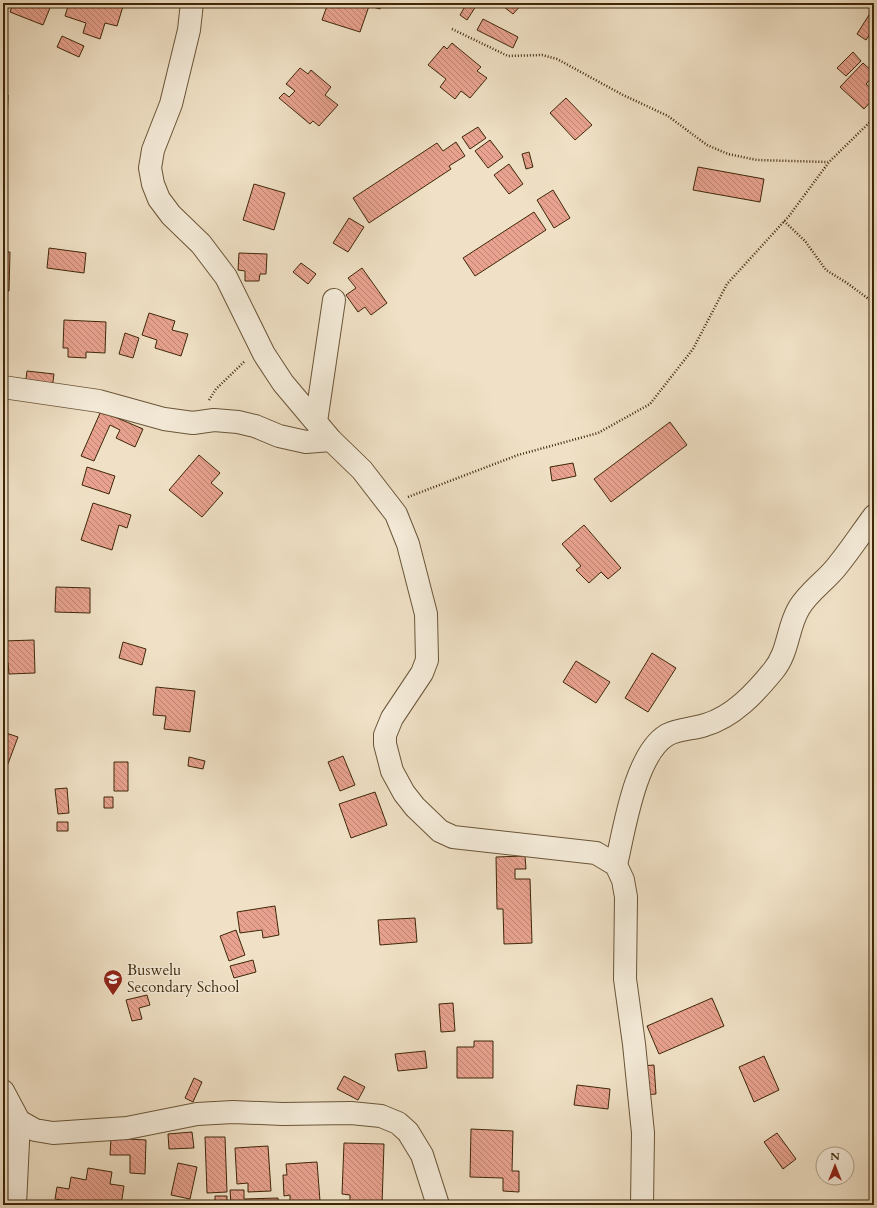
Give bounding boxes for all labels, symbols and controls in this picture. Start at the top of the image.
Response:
place label: Buswelu Secondary School [127,960,239,997]
school or university icon: Buswelu Secondary School [102,968,124,996]
north arrow [815,1146,855,1186]
text: N [830,1149,840,1164]

